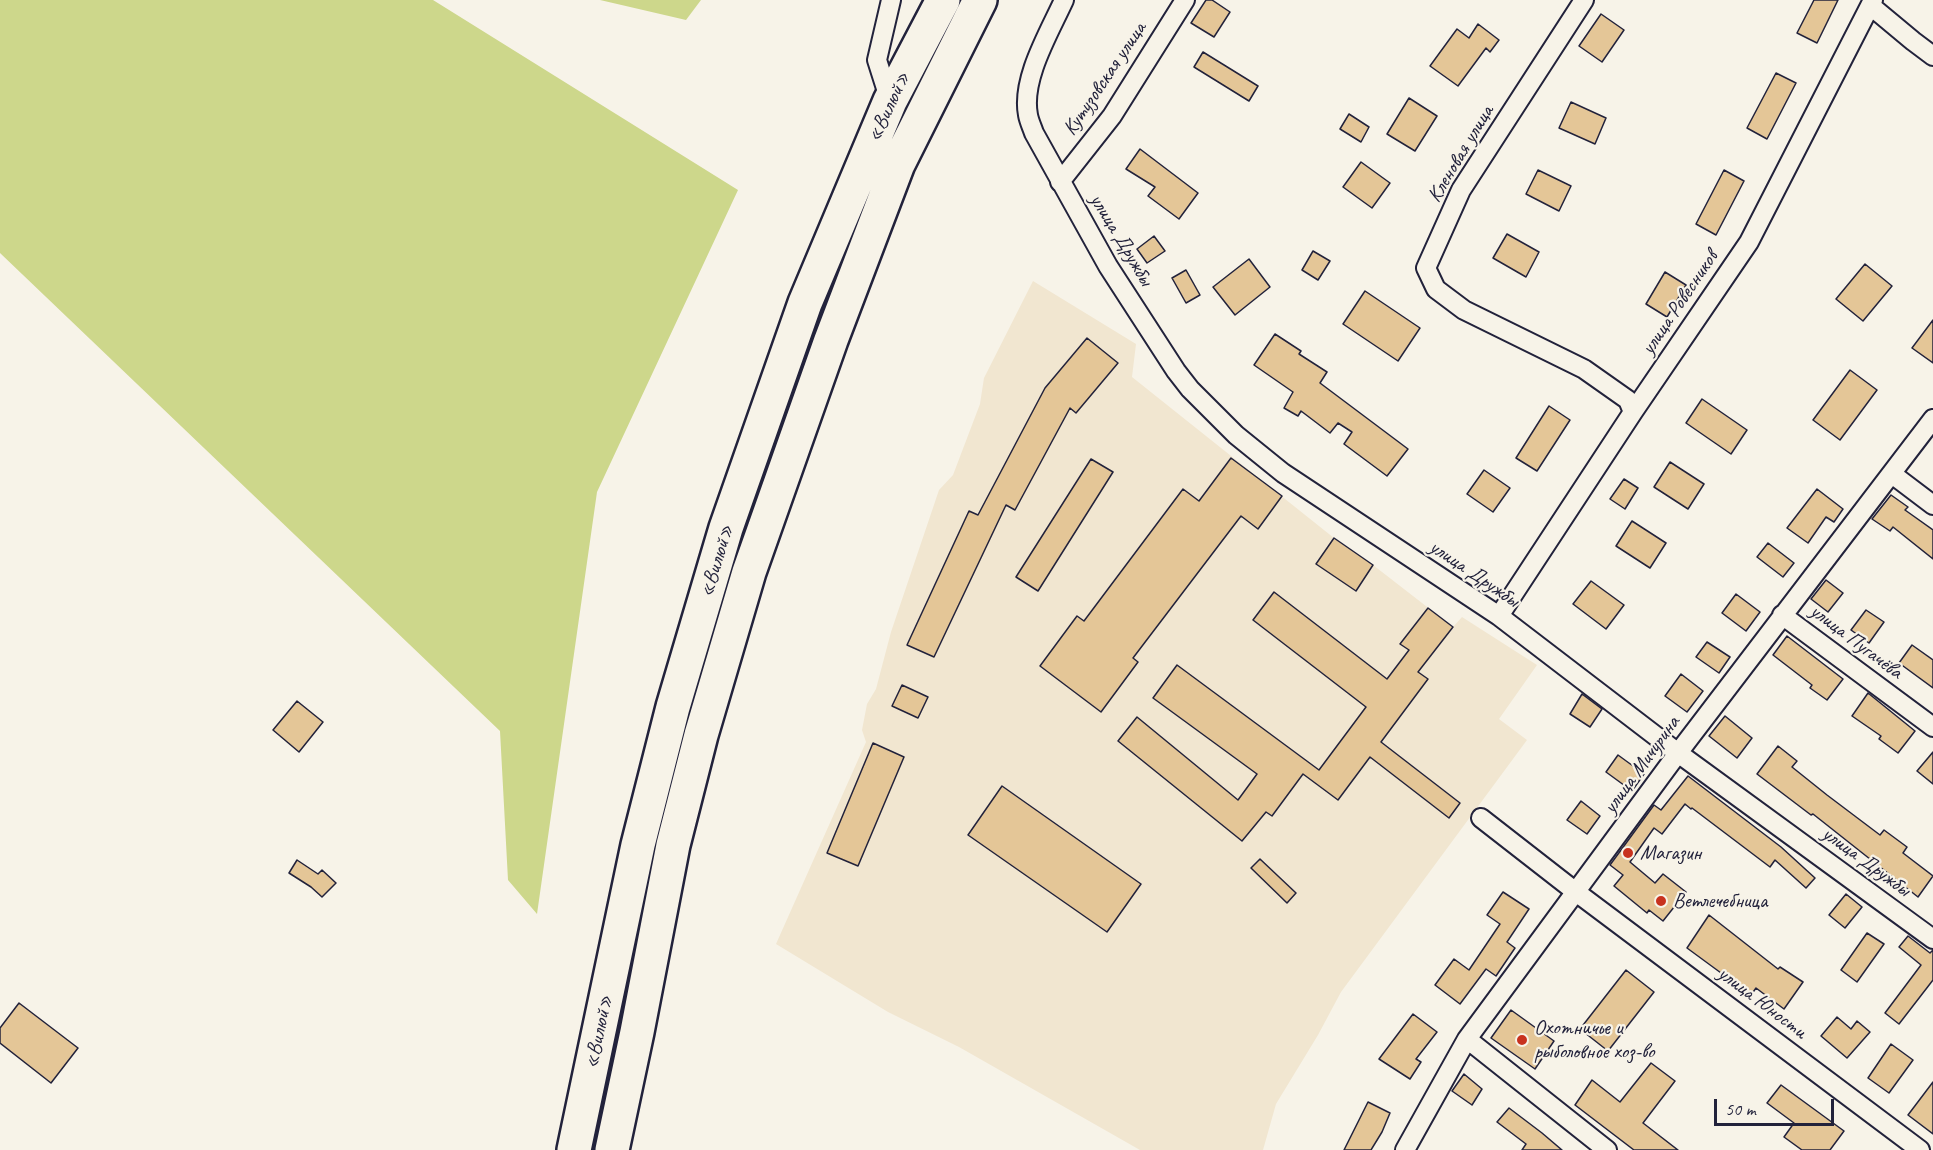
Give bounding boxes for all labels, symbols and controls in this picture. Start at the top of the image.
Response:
street label: Кутузовская улица [1058,17,1152,141]
street label: «Вилюй» [862,68,916,146]
street label: Кленовая улица [1422,101,1500,207]
street label: улица Дружбы [1084,189,1158,291]
street label: улица Ровесников [1636,246,1724,360]
street label: «Вилюй» [694,522,740,600]
street label: улица Дружбы [1424,535,1524,613]
street label: улица Пугачёва [1805,599,1907,685]
street label: улица Мичурина [1598,711,1686,819]
street label: улица Дружбы [1817,822,1915,902]
place label: Магазин [1640,840,1701,866]
marker: Магазин [1621,846,1635,860]
place label: Ветлечебница [1673,888,1767,914]
marker: Ветлечебница [1654,894,1668,908]
street label: улица Юности [1712,961,1812,1045]
street label: «Вилюй» [579,993,619,1071]
place label: Охотничье и рыболовное хоз-во [1534,1015,1654,1065]
marker: Охотничье и рыболовное хоз-во [1515,1033,1529,1047]
scale bar [1717,1087,1837,1125]
text: 50 m [1725,1098,1756,1120]

